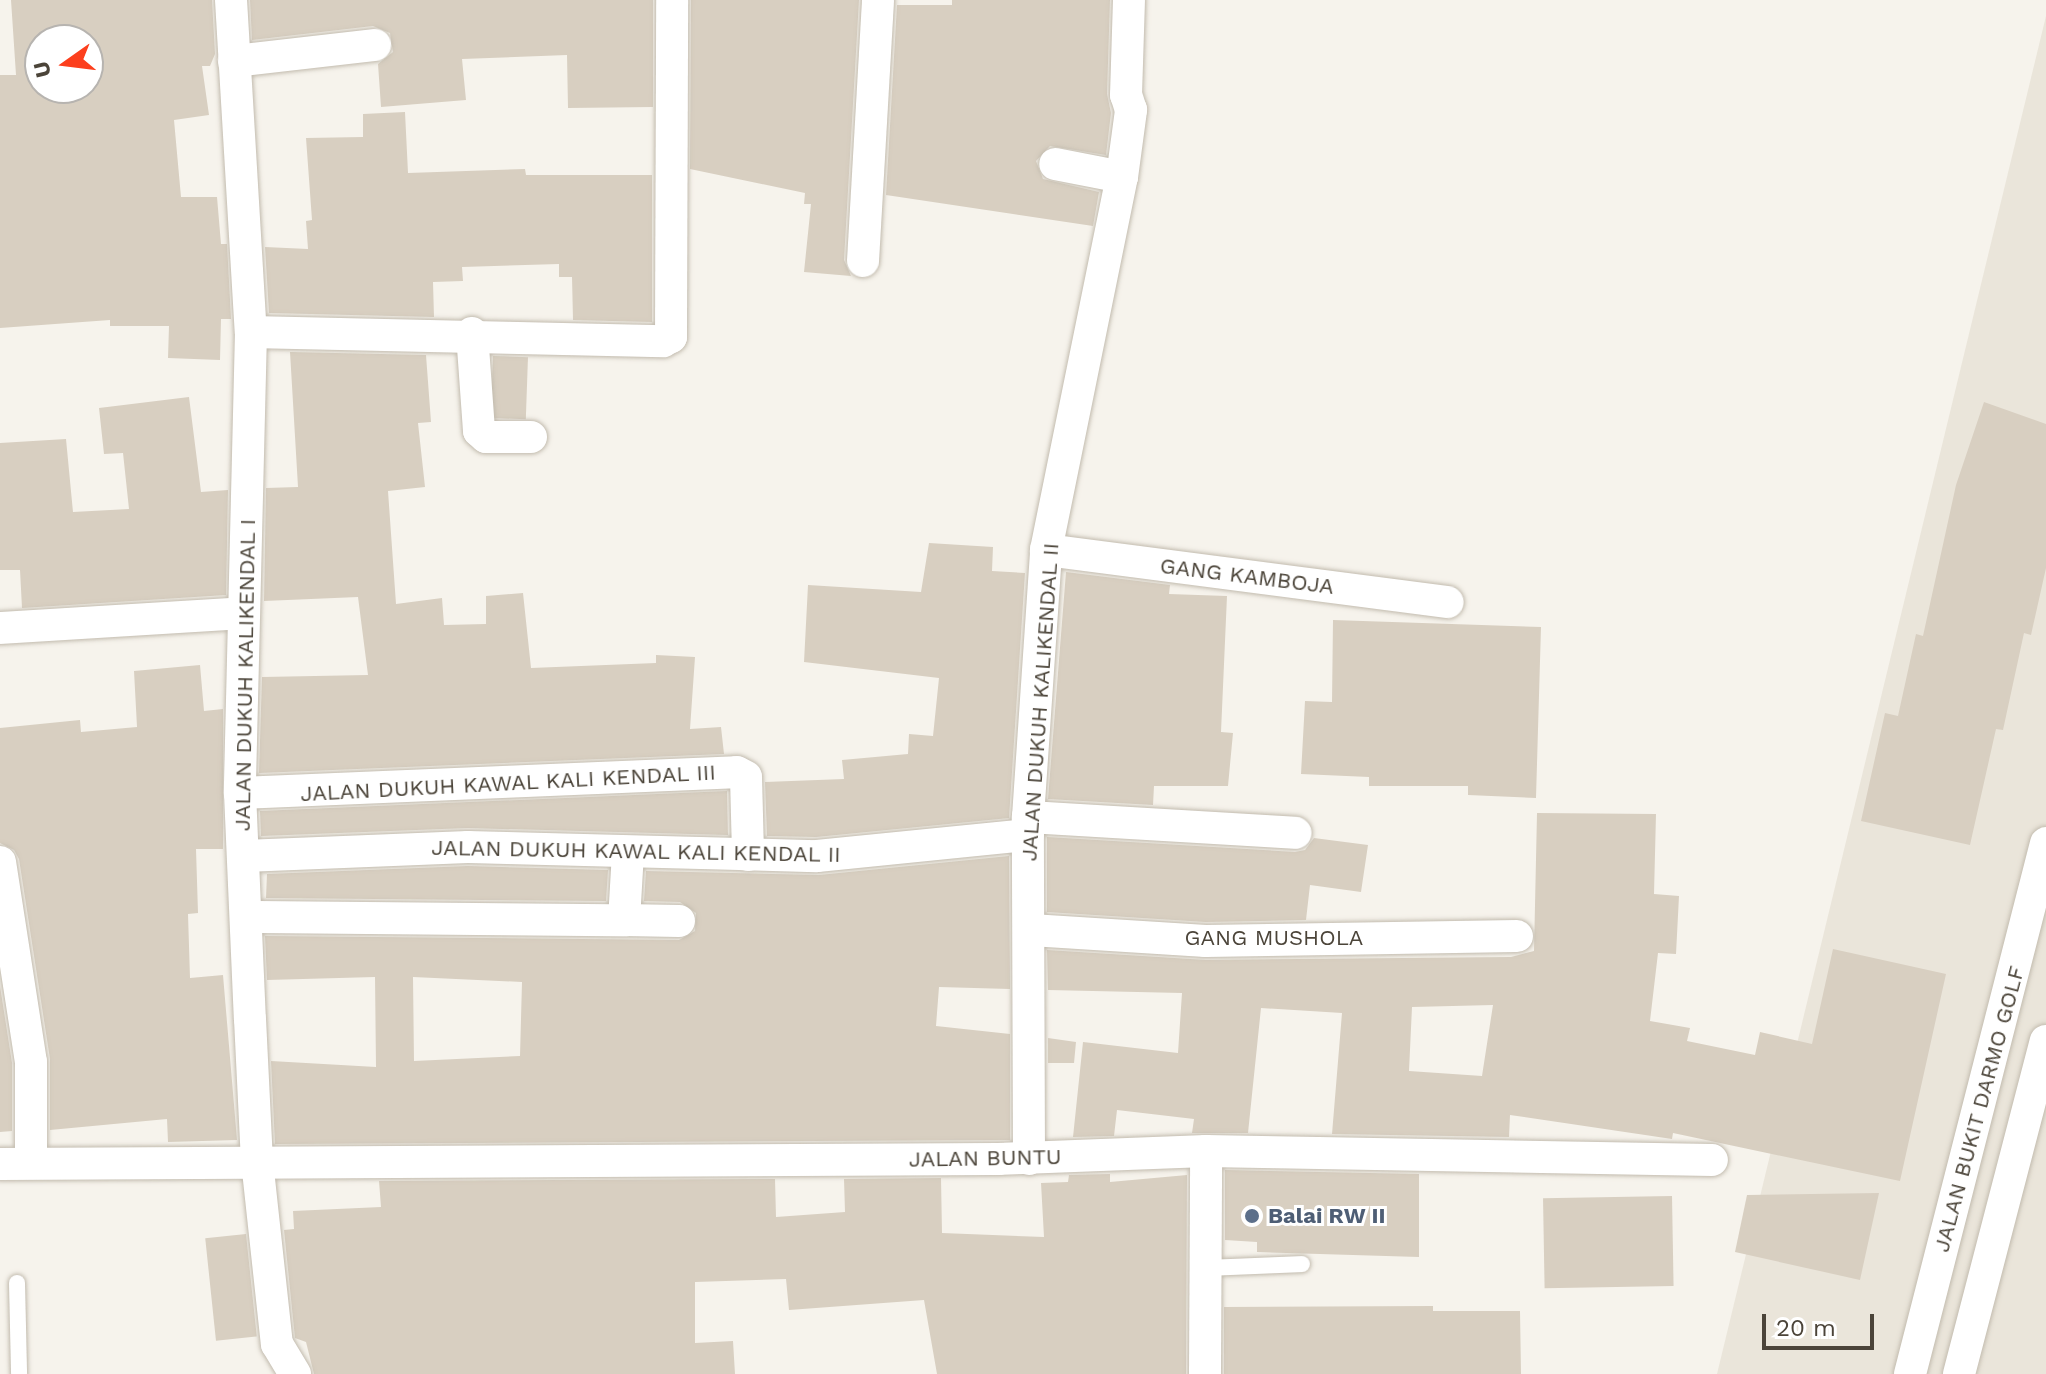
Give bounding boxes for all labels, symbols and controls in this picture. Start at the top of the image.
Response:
north arrow [24,24,104,104]
text: U [28,59,56,80]
street label: JALAN DUKUH KALIKENDAL I [229,518,261,832]
street label: JALAN DUKUH KALIKENDAL II [1016,542,1064,862]
street label: GANG KAMBOJA [1159,552,1335,600]
street label: JALAN DUKUH KAWAL KALI KENDAL III [299,759,717,807]
street label: JALAN DUKUH KAWAL KALI KENDAL II [430,834,842,868]
street label: GANG MUSHOLA [1185,925,1363,951]
street label: JALAN BUKIT DARMO GOLF [1928,963,2030,1255]
street label: JALAN BUNTU [908,1143,1062,1173]
place label: Balai RW II [1268,1203,1386,1229]
marker: Balai RW II [1243,1207,1261,1225]
scale bar [1766,1298,1878,1348]
text: 20 m [1776,1314,1836,1342]

